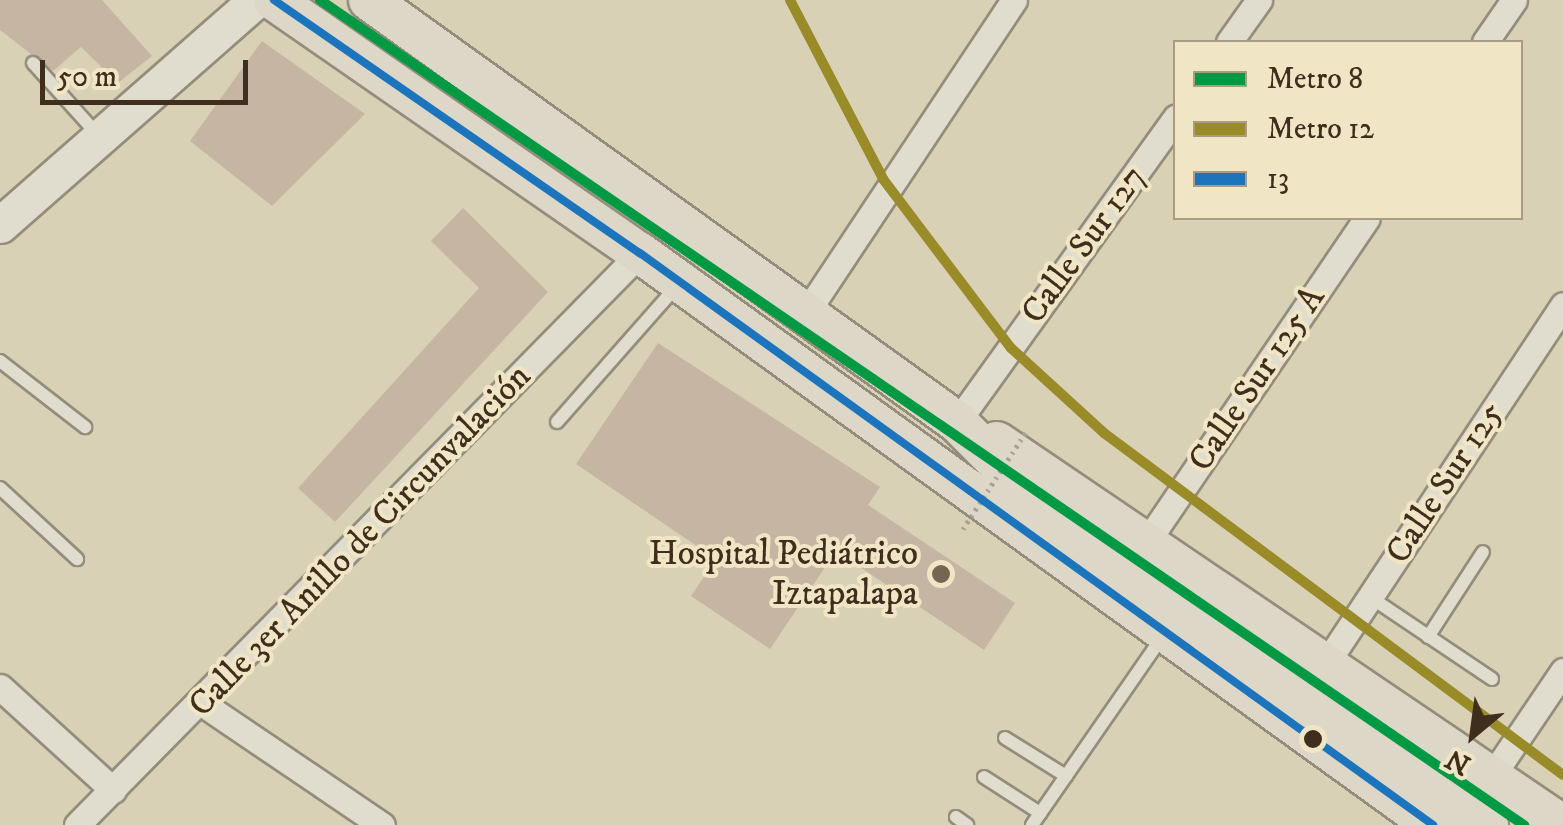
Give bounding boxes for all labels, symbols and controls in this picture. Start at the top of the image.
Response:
scale bar [45,40,252,102]
legend [1173,40,1523,220]
text: 50 m [57,59,117,96]
text: Metro 8 [1267,61,1363,98]
text: Metro 12 [1267,111,1374,148]
street label: Calle Sur 127 [1013,158,1155,332]
text: 13 [1267,161,1289,198]
street label: Calle Sur 125 A [1180,279,1334,479]
street label: Calle 3er Anillo de Circunvalación [180,356,540,726]
street label: Calle Sur 125 [1377,394,1513,572]
place label: Hospital Pediátrico Iztapalapa [649,533,918,615]
marker: Hospital Pediátrico Iztapalapa [928,561,954,587]
north arrow [1423,685,1523,785]
unlabelled marker [1303,729,1323,749]
text: N [1440,741,1477,783]

